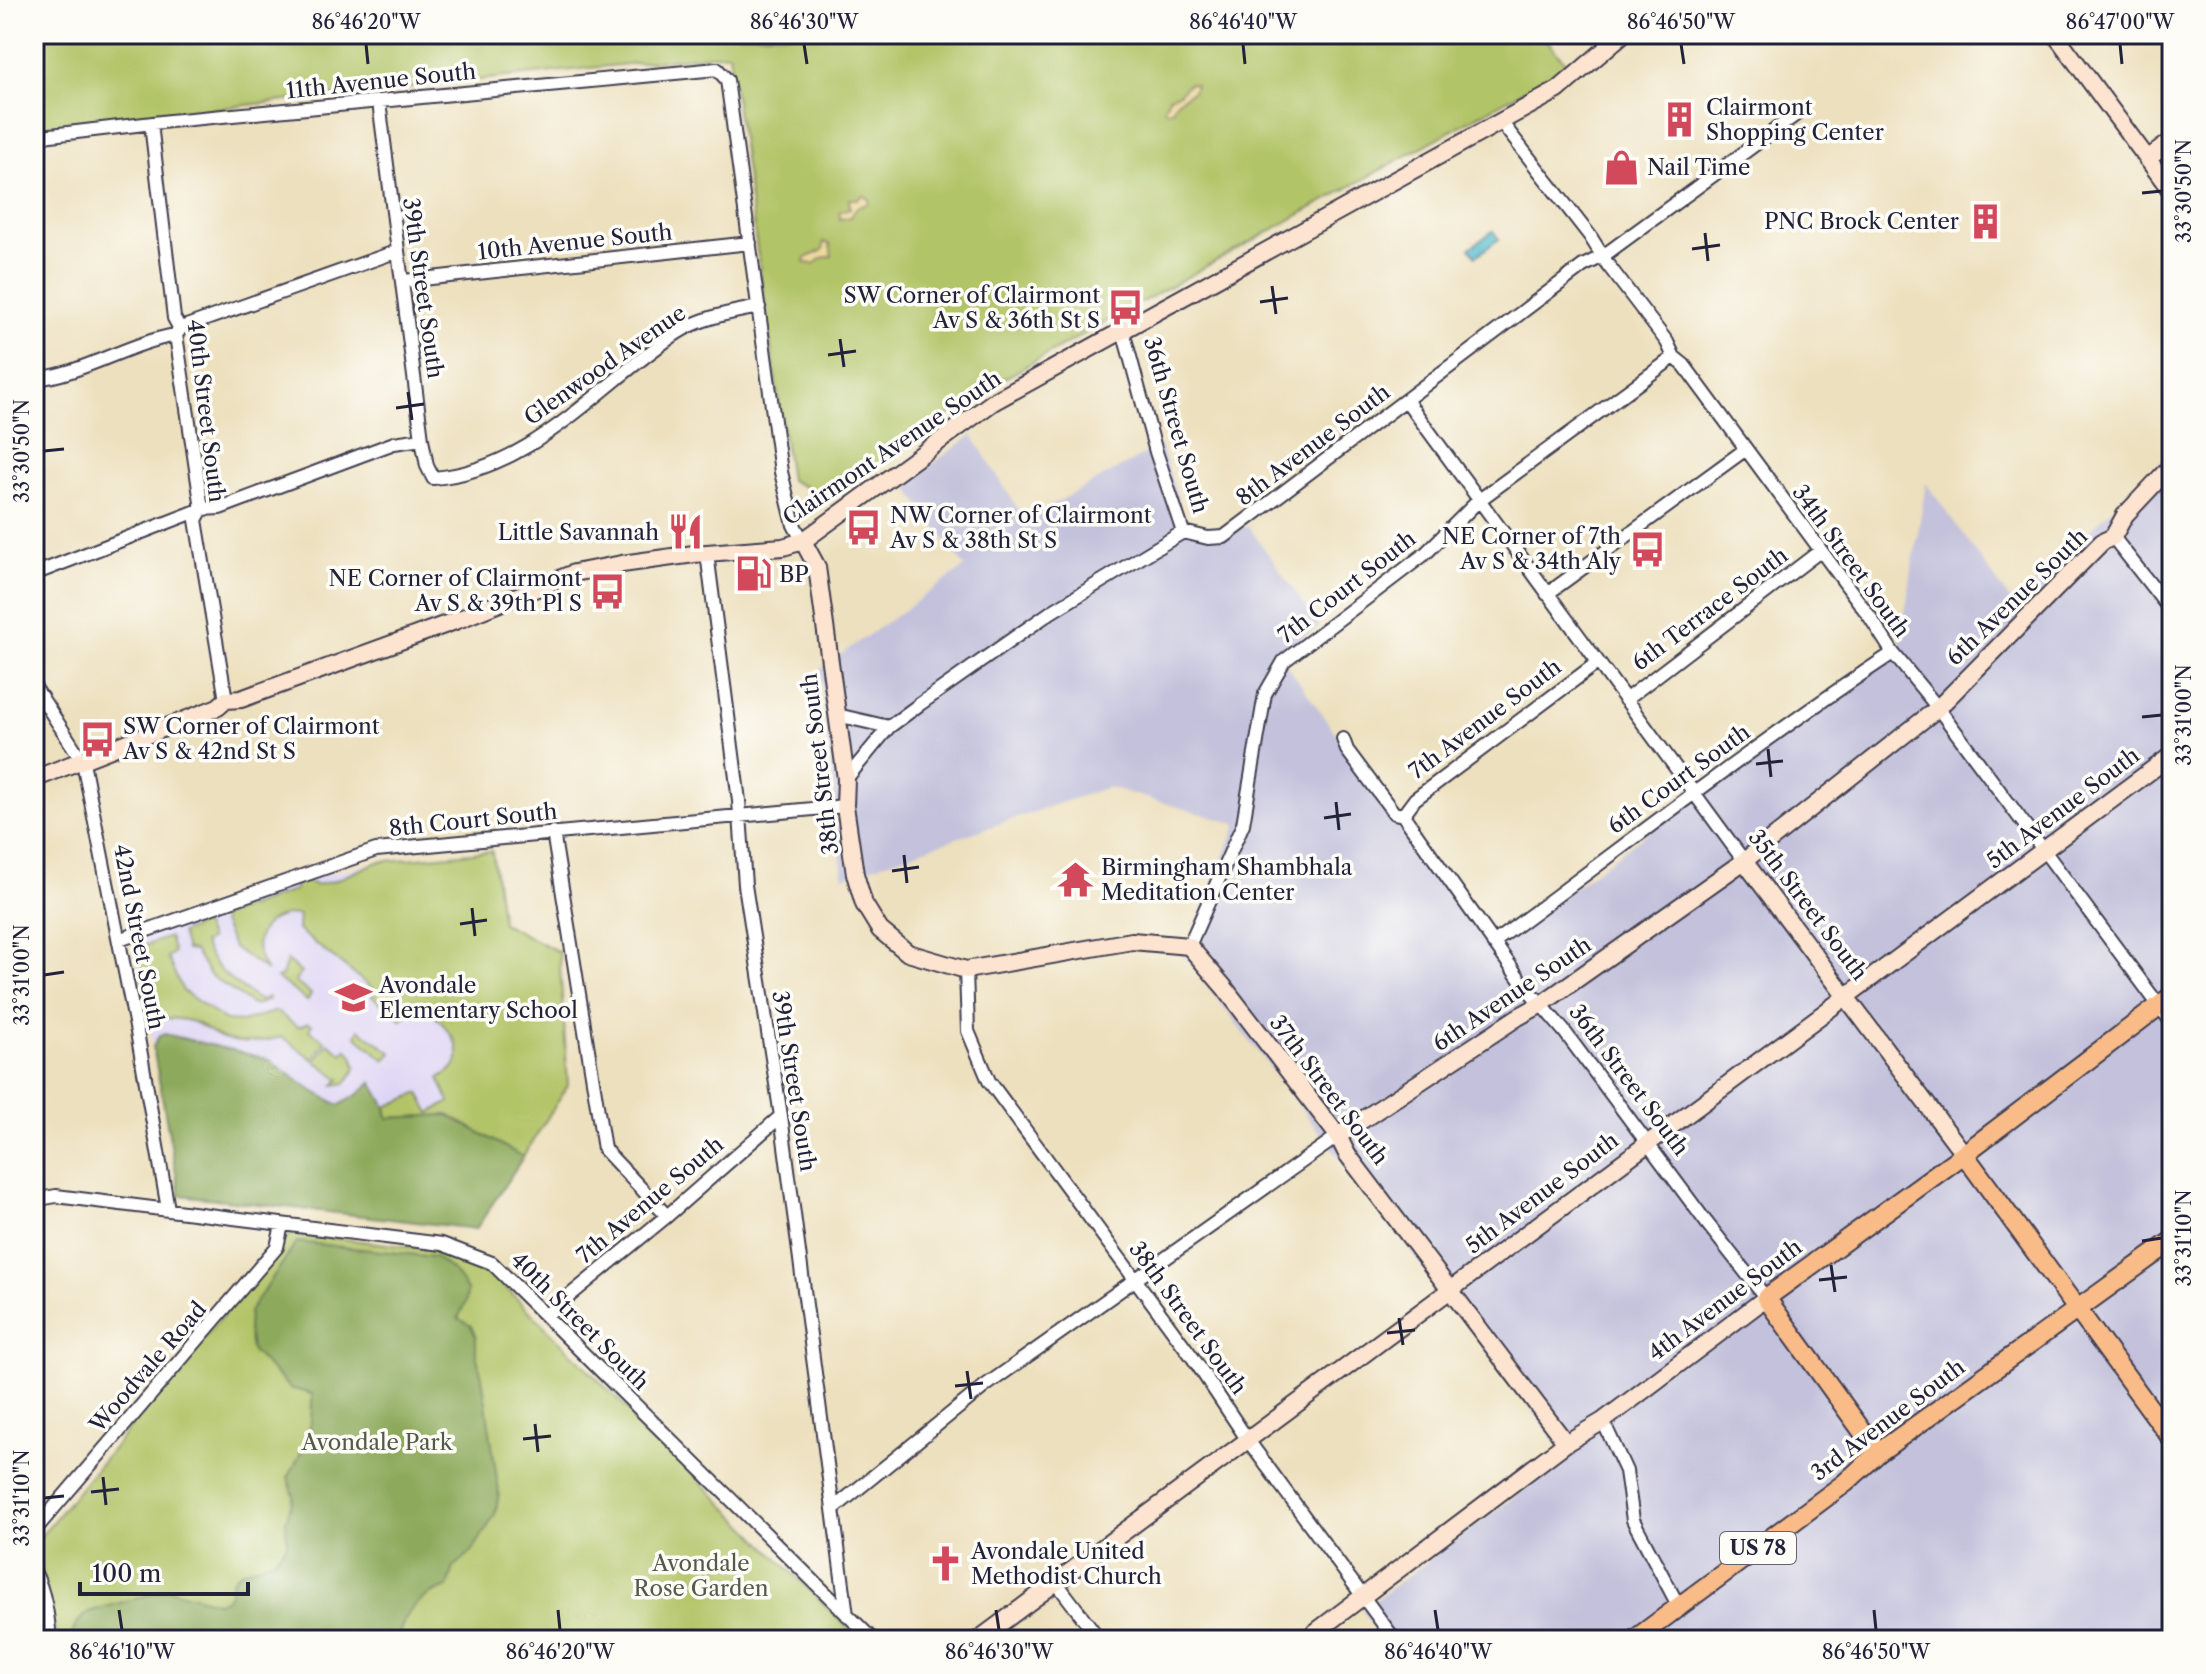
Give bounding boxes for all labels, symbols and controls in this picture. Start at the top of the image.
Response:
text: 86°46'20"W [311,10,422,34]
text: 86°46'30"W [750,10,859,34]
text: 86°46'40"W [1189,10,1298,34]
text: 86°46'50"W [1627,10,1736,34]
text: 86°47'00"W [2066,10,2176,34]
street label: 11th Avenue South [285,58,478,104]
place label: Clairmont Shopping Center [1706,94,1884,146]
building icon: Clairmont Shopping Center [1661,101,1699,139]
text: 33°30'50"N [2172,139,2196,243]
shop icon: Nail Time [1602,148,1640,186]
place label: Nail Time [1647,154,1750,181]
street label: 39th Street South [397,196,449,380]
building icon: PNC Brock Center [1966,202,2004,240]
place label: PNC Brock Center [1764,208,1959,235]
street label: 10th Avenue South [476,218,674,266]
place label: SW Corner of Clairmont Av S & 36th St S [844,282,1100,334]
bus stop icon: SW Corner of Clairmont Av S & 36th St S [1107,289,1145,327]
street label: Glenwood Avenue [519,299,691,431]
street label: 40th Street South [181,318,231,504]
street label: 36th Street South [1138,334,1214,517]
street label: Clairmont Avenue South [778,365,1006,531]
street label: 8th Avenue South [1231,378,1395,512]
text: 33°30'50"N [10,399,34,503]
street label: 34th Street South [1787,479,1916,643]
place label: NW Corner of Clairmont Av S & 38th St S [889,502,1152,554]
bus stop icon: NW Corner of Clairmont Av S & 38th St S [845,509,883,547]
restaurant icon: Little Savannah [666,513,704,551]
place label: Little Savannah [498,519,659,546]
place label: NE Corner of 7th Av S & 34th Aly [1442,523,1622,575]
street label: 6th Avenue South [1941,523,2093,671]
street label: 7th Court South [1273,525,1421,649]
bus stop icon: NE Corner of 7th Av S & 34th Aly [1628,530,1666,568]
street label: 6th Terrace South [1627,542,1793,676]
fuel station icon: BP [734,555,772,593]
place label: BP [779,561,809,588]
place label: NE Corner of Clairmont Av S & 39th Pl S [329,565,582,617]
bus stop icon: NE Corner of Clairmont Av S & 39th Pl S [589,572,627,610]
street label: 7th Avenue South [1404,653,1566,785]
text: 33°31'00"N [2172,664,2196,766]
street label: 38th Street South [795,672,845,856]
place label: SW Corner of Clairmont Av S & 42nd St S [122,713,380,765]
street label: 6th Court South [1603,718,1755,840]
bus stop icon: SW Corner of Clairmont Av S & 42nd St S [78,720,116,758]
street label: 5th Avenue South [1981,742,2145,874]
street label: 8th Court South [387,798,559,842]
street label: 35th Street South [1743,824,1874,986]
street label: 42nd Street South [108,842,170,1032]
place label: Birmingham Shambhala Meditation Center [1101,854,1353,906]
temple icon: Birmingham Shambhala Meditation Center [1056,861,1094,899]
text: 33°31'00"N [10,924,34,1026]
street label: 6th Avenue South [1428,931,1597,1057]
place label: Avondale Elementary School [378,972,578,1024]
school or university icon: Avondale Elementary School [334,979,372,1017]
street label: 39th Street South [766,989,822,1173]
street label: 36th Street South [1563,999,1695,1161]
street label: 37th Street South [1264,1010,1394,1170]
street label: 5th Avenue South [1460,1127,1624,1259]
street label: 7th Avenue South [571,1131,729,1269]
text: 33°31'10"N [2172,1189,2196,1287]
street label: 4th Avenue South [1643,1233,1807,1366]
street label: 38th Street South [1123,1236,1253,1400]
street label: 40th Street South [505,1246,655,1396]
street label: Woodvale Road [83,1296,212,1439]
street label: 3rd Avenue South [1806,1353,1970,1487]
park label: Avondale Park [300,1429,454,1456]
text: 33°31'10"N [10,1449,34,1547]
road number: US 78 [1720,1532,1796,1564]
place label: Avondale United Methodist Church [970,1538,1162,1590]
church icon: Avondale United Methodist Church [926,1545,964,1583]
scale bar [80,1546,248,1596]
park label: Avondale Rose Garden [634,1550,769,1602]
text: 100 m [92,1559,161,1588]
text: 86°46'10"W [69,1640,176,1664]
text: 86°46'20"W [505,1640,616,1664]
text: 86°46'30"W [945,1640,1054,1664]
text: 86°46'40"W [1384,1640,1493,1664]
text: 86°46'50"W [1822,1640,1931,1664]

